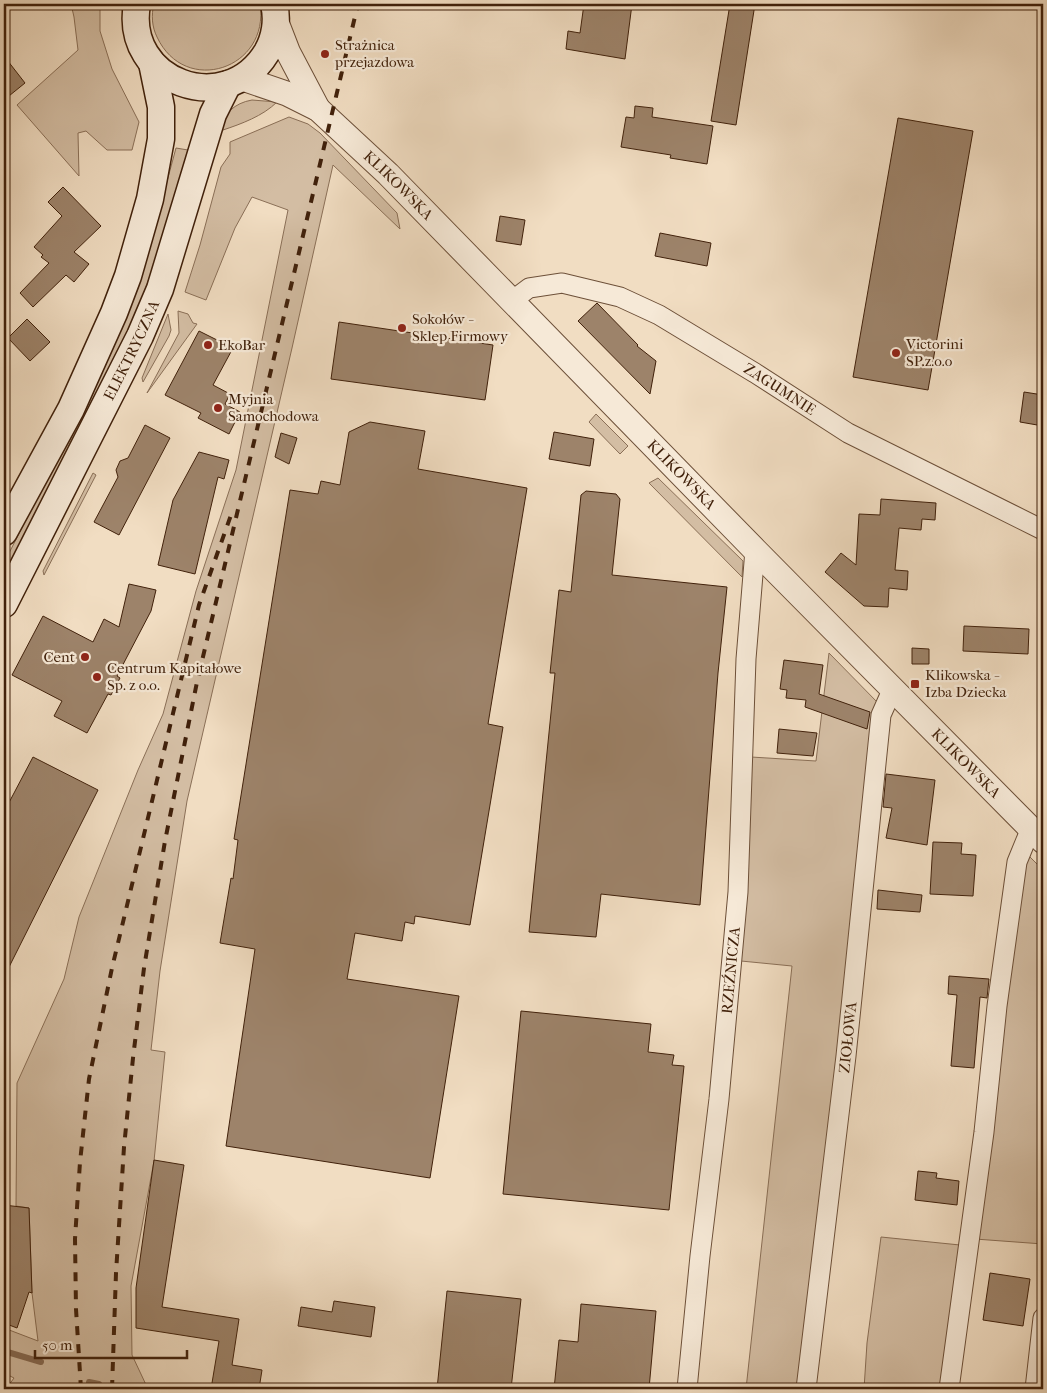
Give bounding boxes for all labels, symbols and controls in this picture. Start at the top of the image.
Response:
place label: Strażnica przejazdowa [334,36,415,71]
marker: Strażnica przejazdowa [319,48,331,60]
street label: KLIKOWSKA [360,147,437,224]
street label: ELEKTRYCZNA [100,297,163,403]
place label: Sokołów - Sklep Firmowy [412,310,509,345]
marker: Sokołów - Sklep Firmowy [396,322,408,334]
place label: Victorini SP.z.o.o [905,335,964,370]
place label: EkoBar [218,336,266,354]
marker: EkoBar [202,339,214,351]
marker: Victorini SP.z.o.o [890,347,902,359]
street label: ZAGUMNIE [740,359,819,419]
place label: Myjnia Samochodowa [228,390,320,425]
marker: Myjnia Samochodowa [212,402,224,414]
street label: KLIKOWSKA [643,436,720,514]
place label: Cent [44,648,76,666]
marker: Cent [79,651,91,663]
place label: Centrum Kapitałowe Sp. z o.o. [107,659,242,694]
place label: Klikowska - Izba Dziecka [925,666,1008,701]
marker: Centrum Kapitałowe Sp. z o.o. [91,671,103,683]
marker: Klikowska - Izba Dziecka [909,678,921,690]
street label: KLIKOWSKA [928,725,1004,802]
street label: RZEŹNICZA [718,926,744,1015]
street label: ZIOŁOWA [835,1001,861,1074]
scale bar [35,1328,188,1360]
text: 50 m [42,1336,73,1354]

